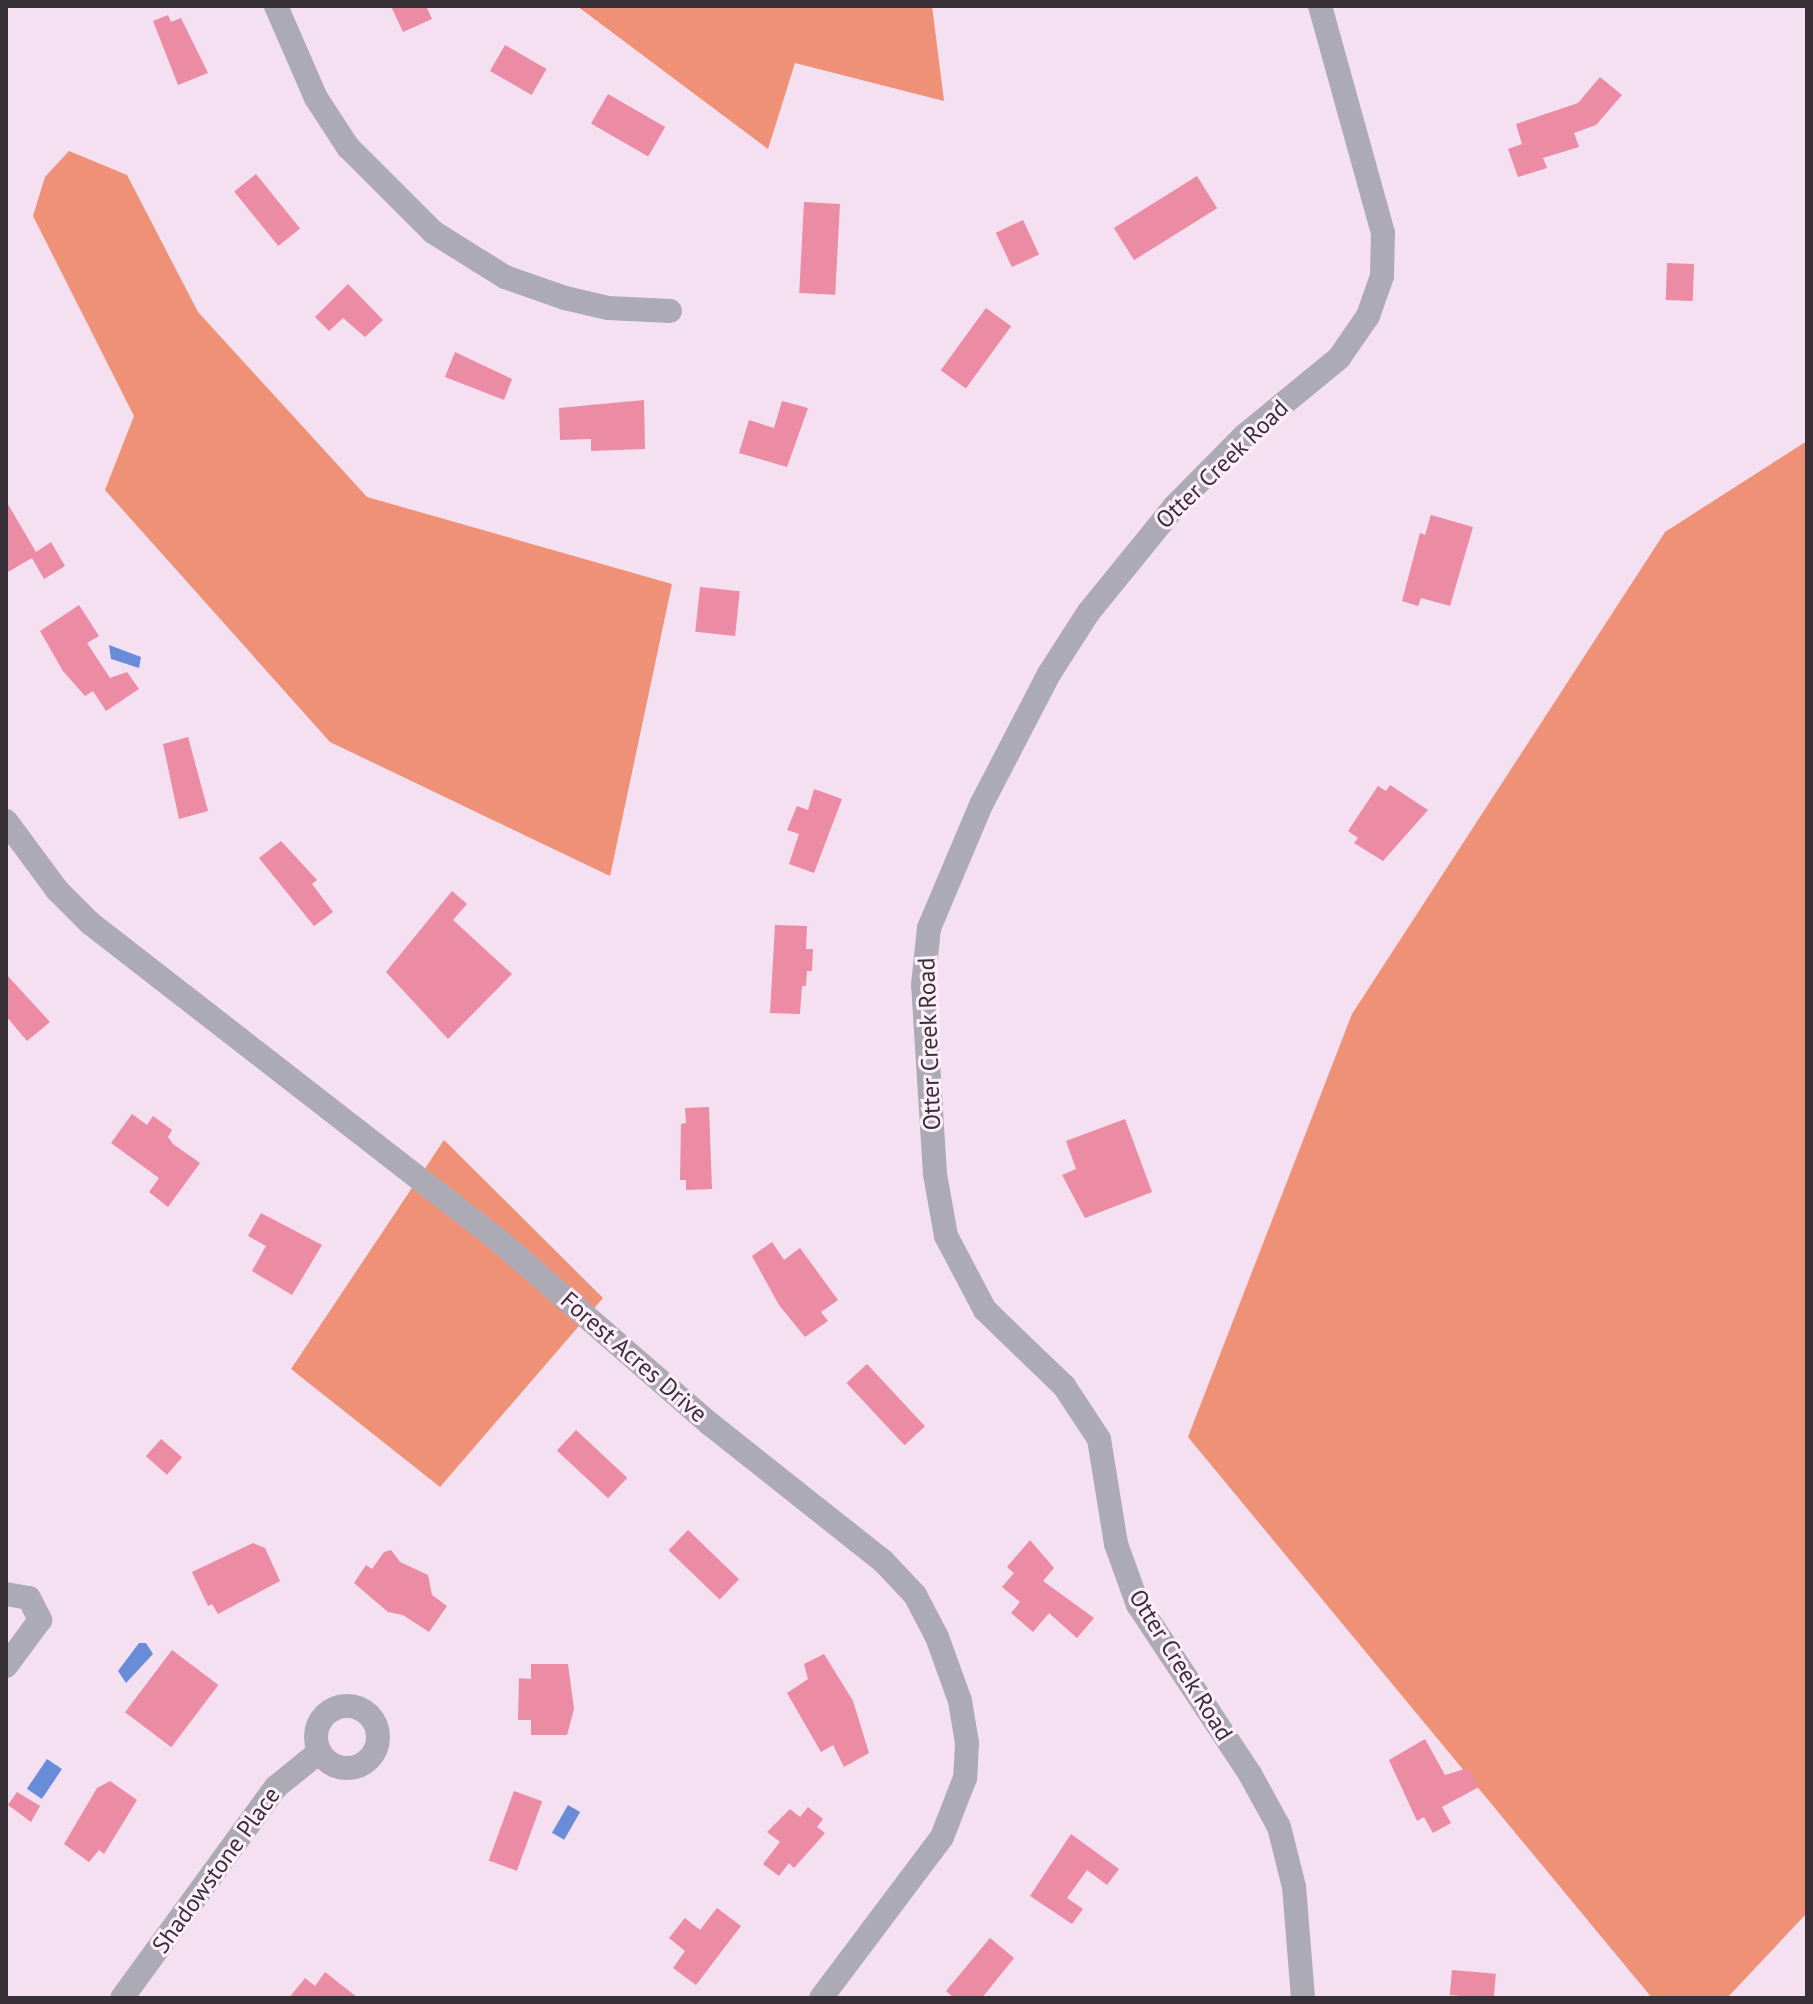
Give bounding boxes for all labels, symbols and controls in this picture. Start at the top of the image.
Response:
street label: Otter Creek Road [1150,393,1294,535]
street label: Otter Creek Road [912,957,946,1131]
street label: Forest Acres Drive [555,1285,713,1429]
street label: Otter Creek Road [1123,1584,1239,1746]
street label: Shadowstone Place [146,1781,286,1959]

